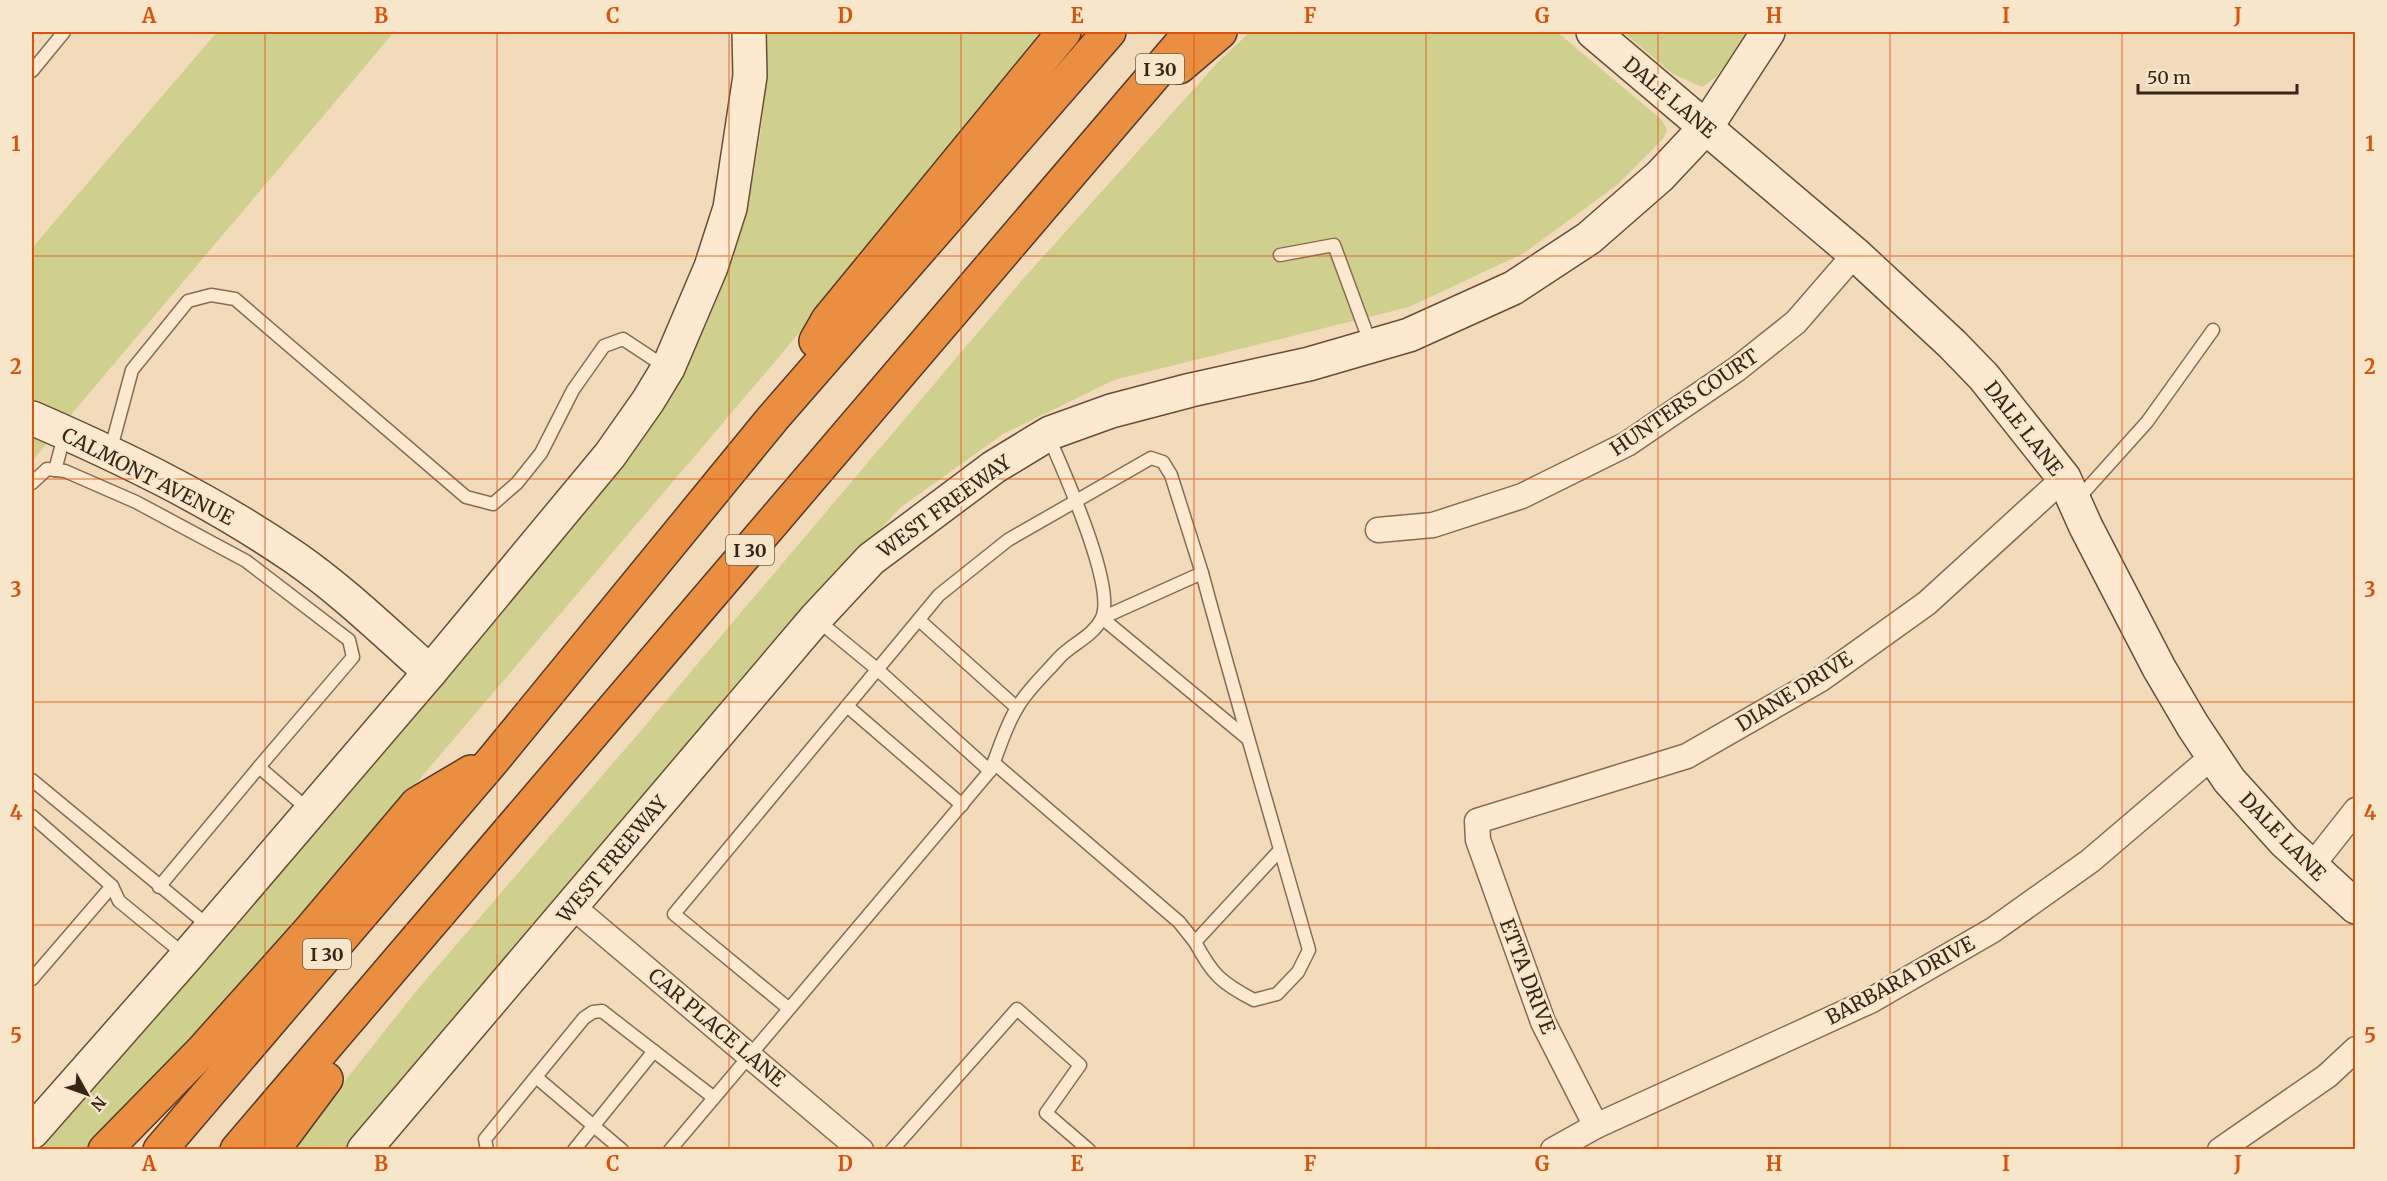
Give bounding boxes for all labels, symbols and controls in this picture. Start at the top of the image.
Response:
text: A [141,3,157,28]
text: B [374,3,388,28]
text: C [606,3,620,28]
text: D [837,3,853,28]
text: E [1070,3,1084,28]
text: F [1304,3,1317,28]
text: G [1535,3,1550,28]
text: H [1766,3,1782,28]
text: I [2002,3,2010,28]
text: J [2233,3,2242,28]
street label: DALE LANE [1618,51,1722,143]
road number: I 30 [1136,54,1184,84]
scale bar [2138,57,2297,95]
text: 50 m [2147,66,2191,89]
text: 1 [11,131,21,156]
text: 1 [2365,131,2375,156]
street label: HUNTERS COURT [1605,343,1763,461]
text: 2 [10,354,22,379]
text: 2 [2364,354,2376,379]
street label: DALE LANE [1979,376,2069,481]
street label: CALMONT AVENUE [58,422,239,530]
street label: WEST FREEWAY [872,449,1016,563]
road number: I 30 [726,535,774,565]
text: 3 [10,577,22,602]
text: 3 [2364,577,2376,602]
street label: DIANE DRIVE [1731,645,1857,737]
street label: DALE LANE [2235,786,2332,886]
street label: WEST FREEWAY [551,789,673,929]
text: 4 [10,800,23,825]
text: 4 [2364,800,2377,825]
street label: ETTA DRIVE [1495,915,1562,1038]
street label: BARBARA DRIVE [1821,930,1979,1030]
road number: I 30 [303,939,351,969]
street label: CAR PLACE LANE [644,963,791,1092]
text: 5 [10,1023,22,1048]
text: 5 [2364,1023,2376,1048]
north arrow [57,1064,117,1124]
text: N [87,1092,110,1115]
text: A [141,1151,157,1176]
text: B [374,1151,388,1176]
text: C [606,1151,620,1176]
text: D [837,1151,853,1176]
text: E [1070,1151,1084,1176]
text: F [1304,1151,1317,1176]
text: G [1535,1151,1550,1176]
text: H [1766,1151,1782,1176]
text: I [2002,1151,2010,1176]
text: J [2233,1151,2242,1176]

